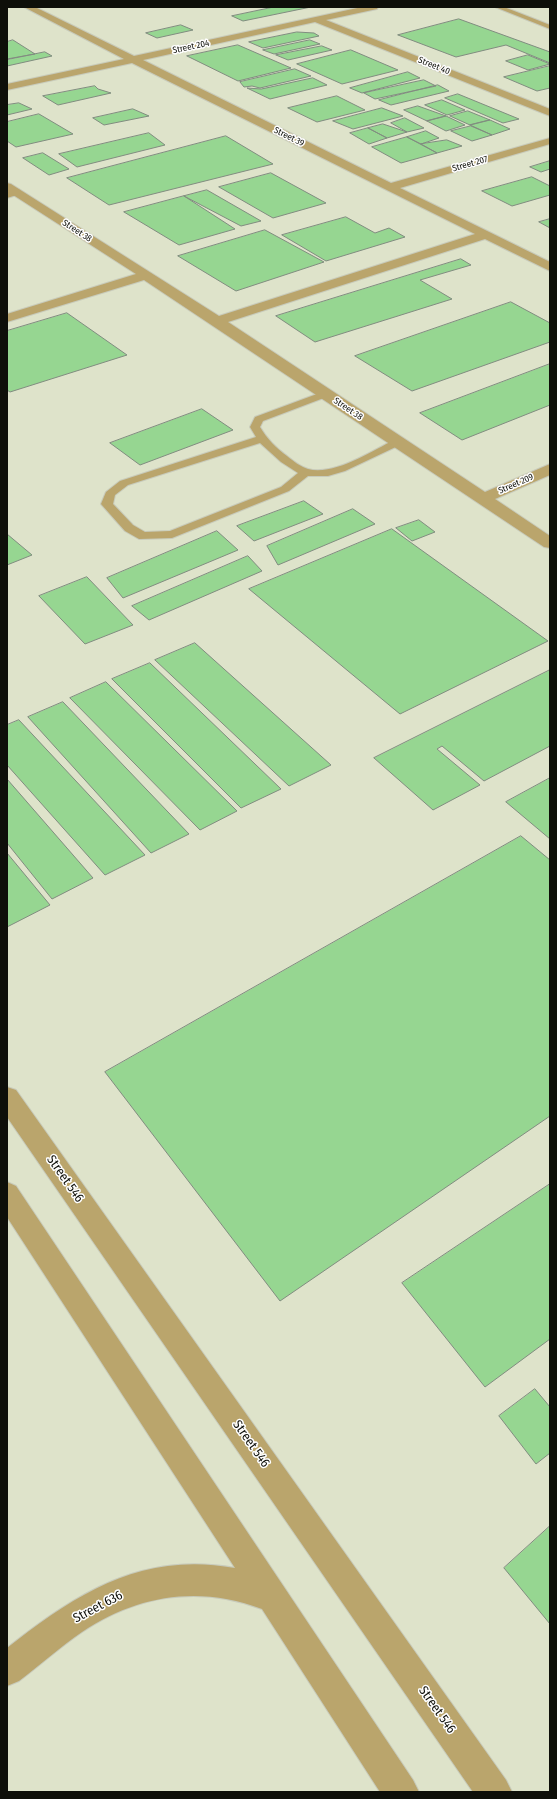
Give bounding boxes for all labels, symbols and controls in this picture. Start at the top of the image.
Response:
street label: Street 204 [172,38,210,56]
street label: Street 40 [417,55,451,77]
street label: Street 39 [272,125,306,149]
street label: Street 207 [451,154,489,174]
street label: Street 38 [60,218,94,244]
street label: Street 38 [331,395,365,423]
street label: Street 209 [497,472,535,496]
street label: Street 546 [43,1153,87,1205]
street label: Street 546 [229,1418,273,1470]
street label: Street 636 [71,1588,125,1626]
street label: Street 546 [415,1684,459,1736]

